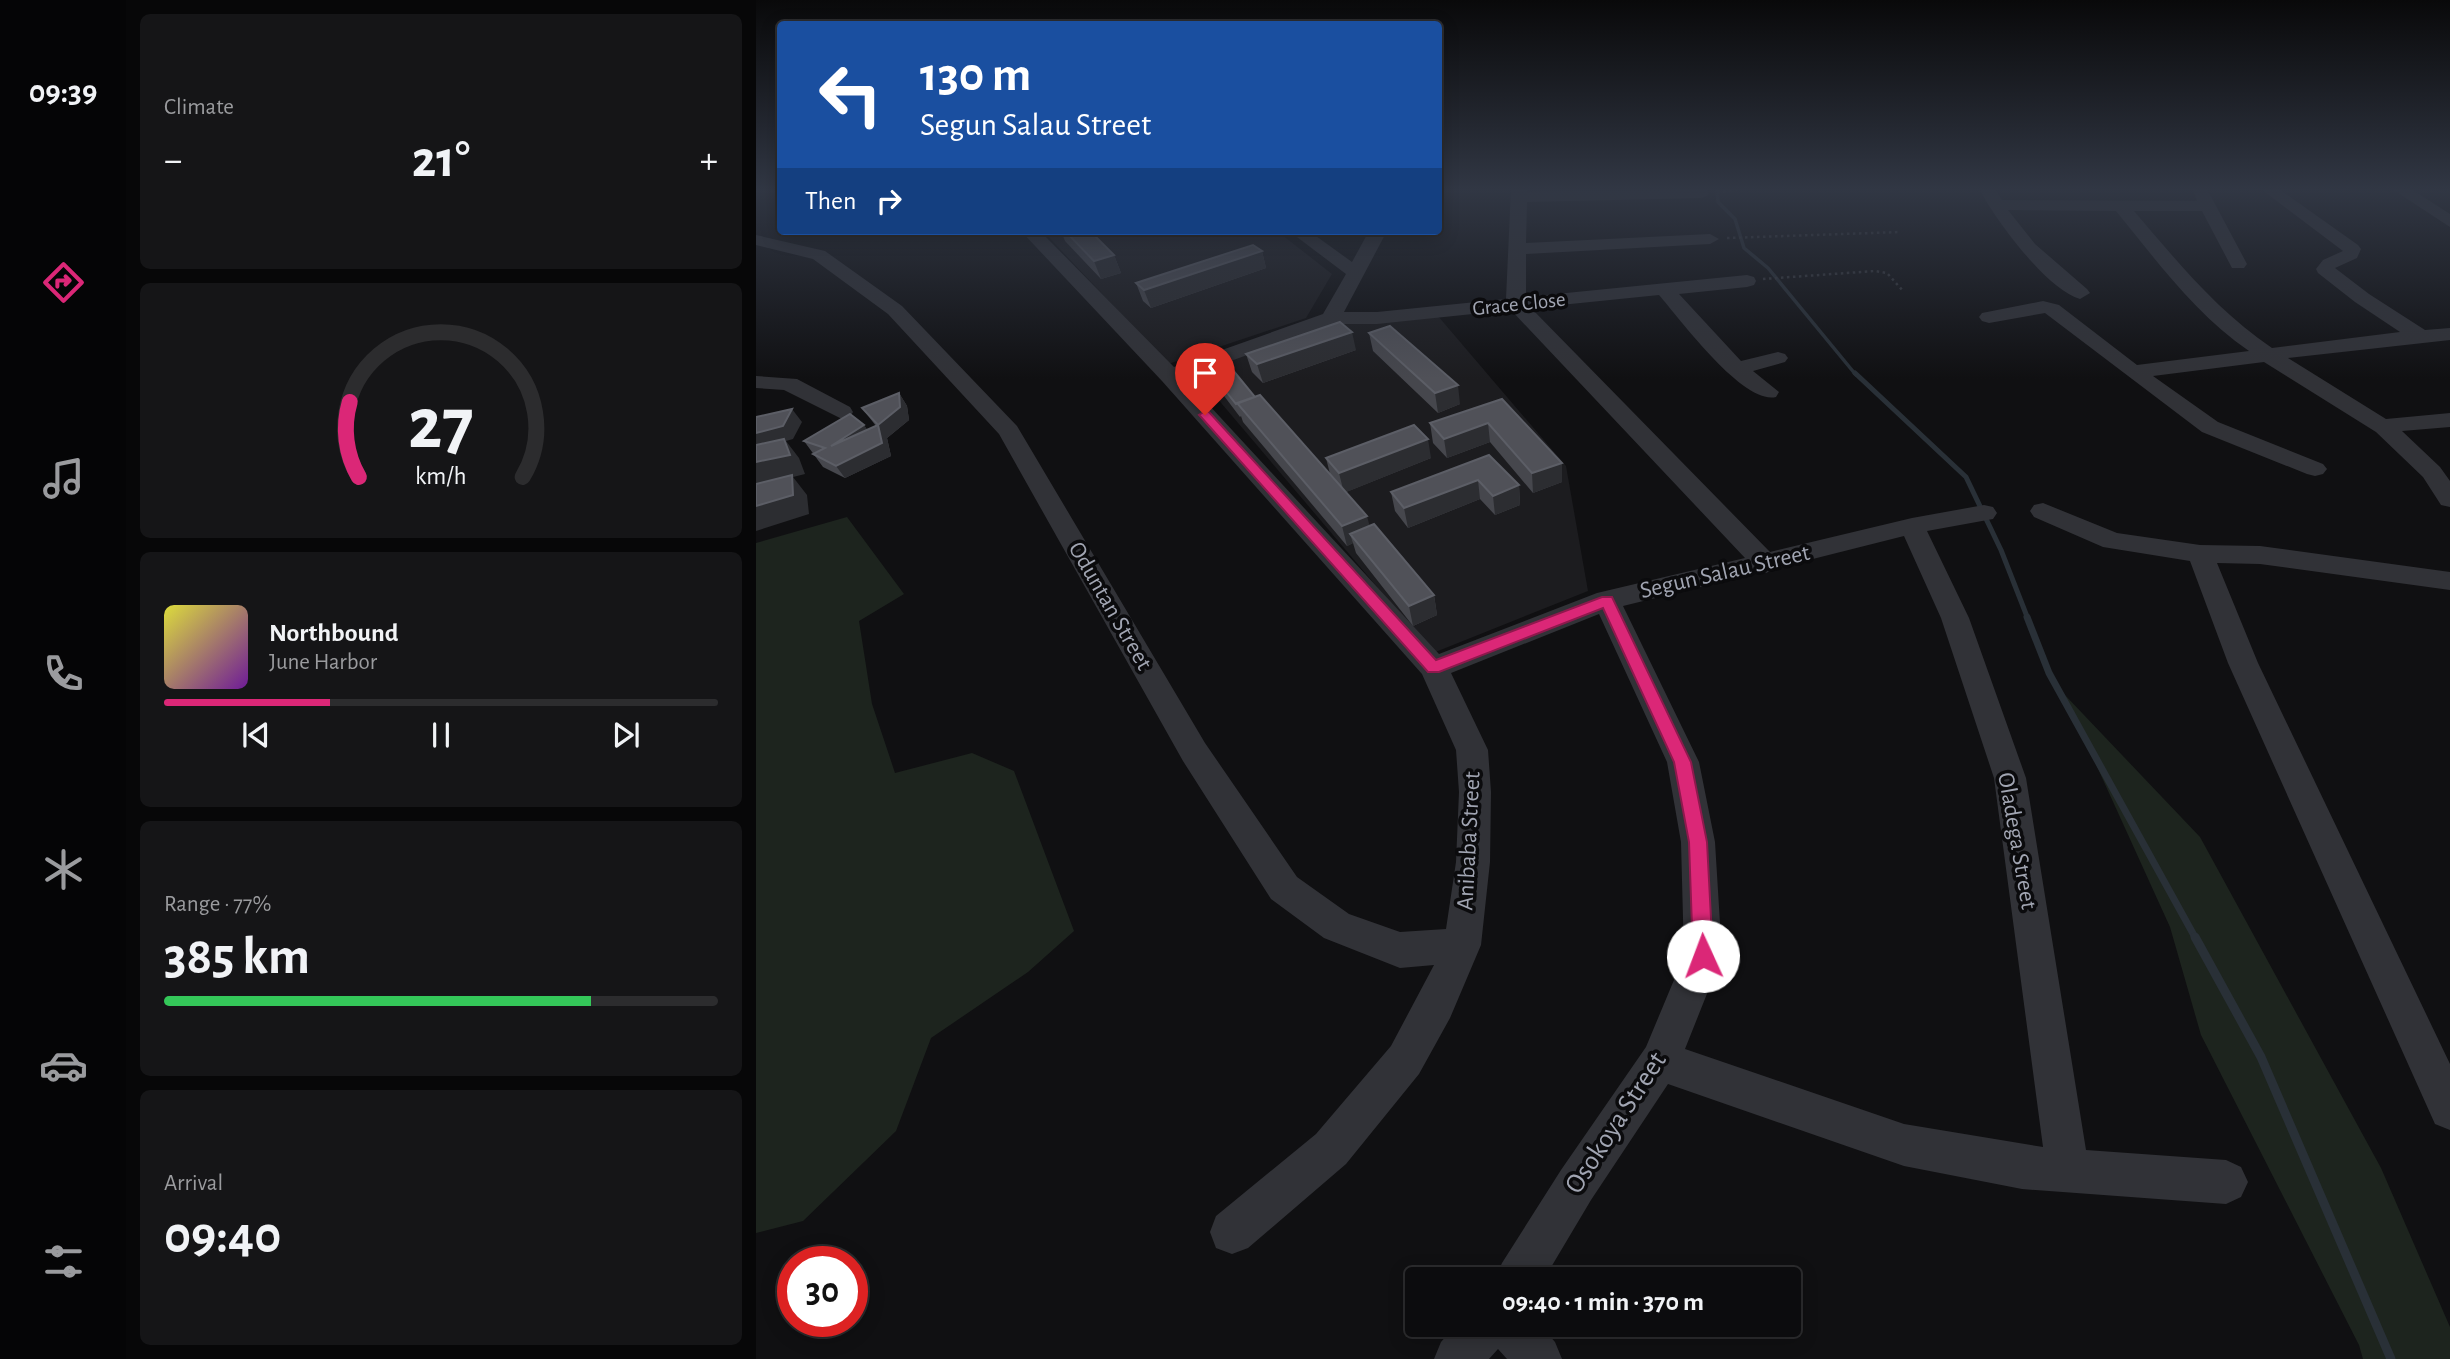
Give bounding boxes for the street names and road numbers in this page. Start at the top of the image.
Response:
street label: Grace Close [1471,289,1567,319]
street label: Oduntan Street [1064,538,1156,674]
street label: Segun Salau Street [1638,541,1812,603]
street label: Anibaba Street [1453,771,1485,911]
street label: Oladega Street [1993,771,2041,912]
street label: Osokoya Street [1560,1047,1672,1199]

